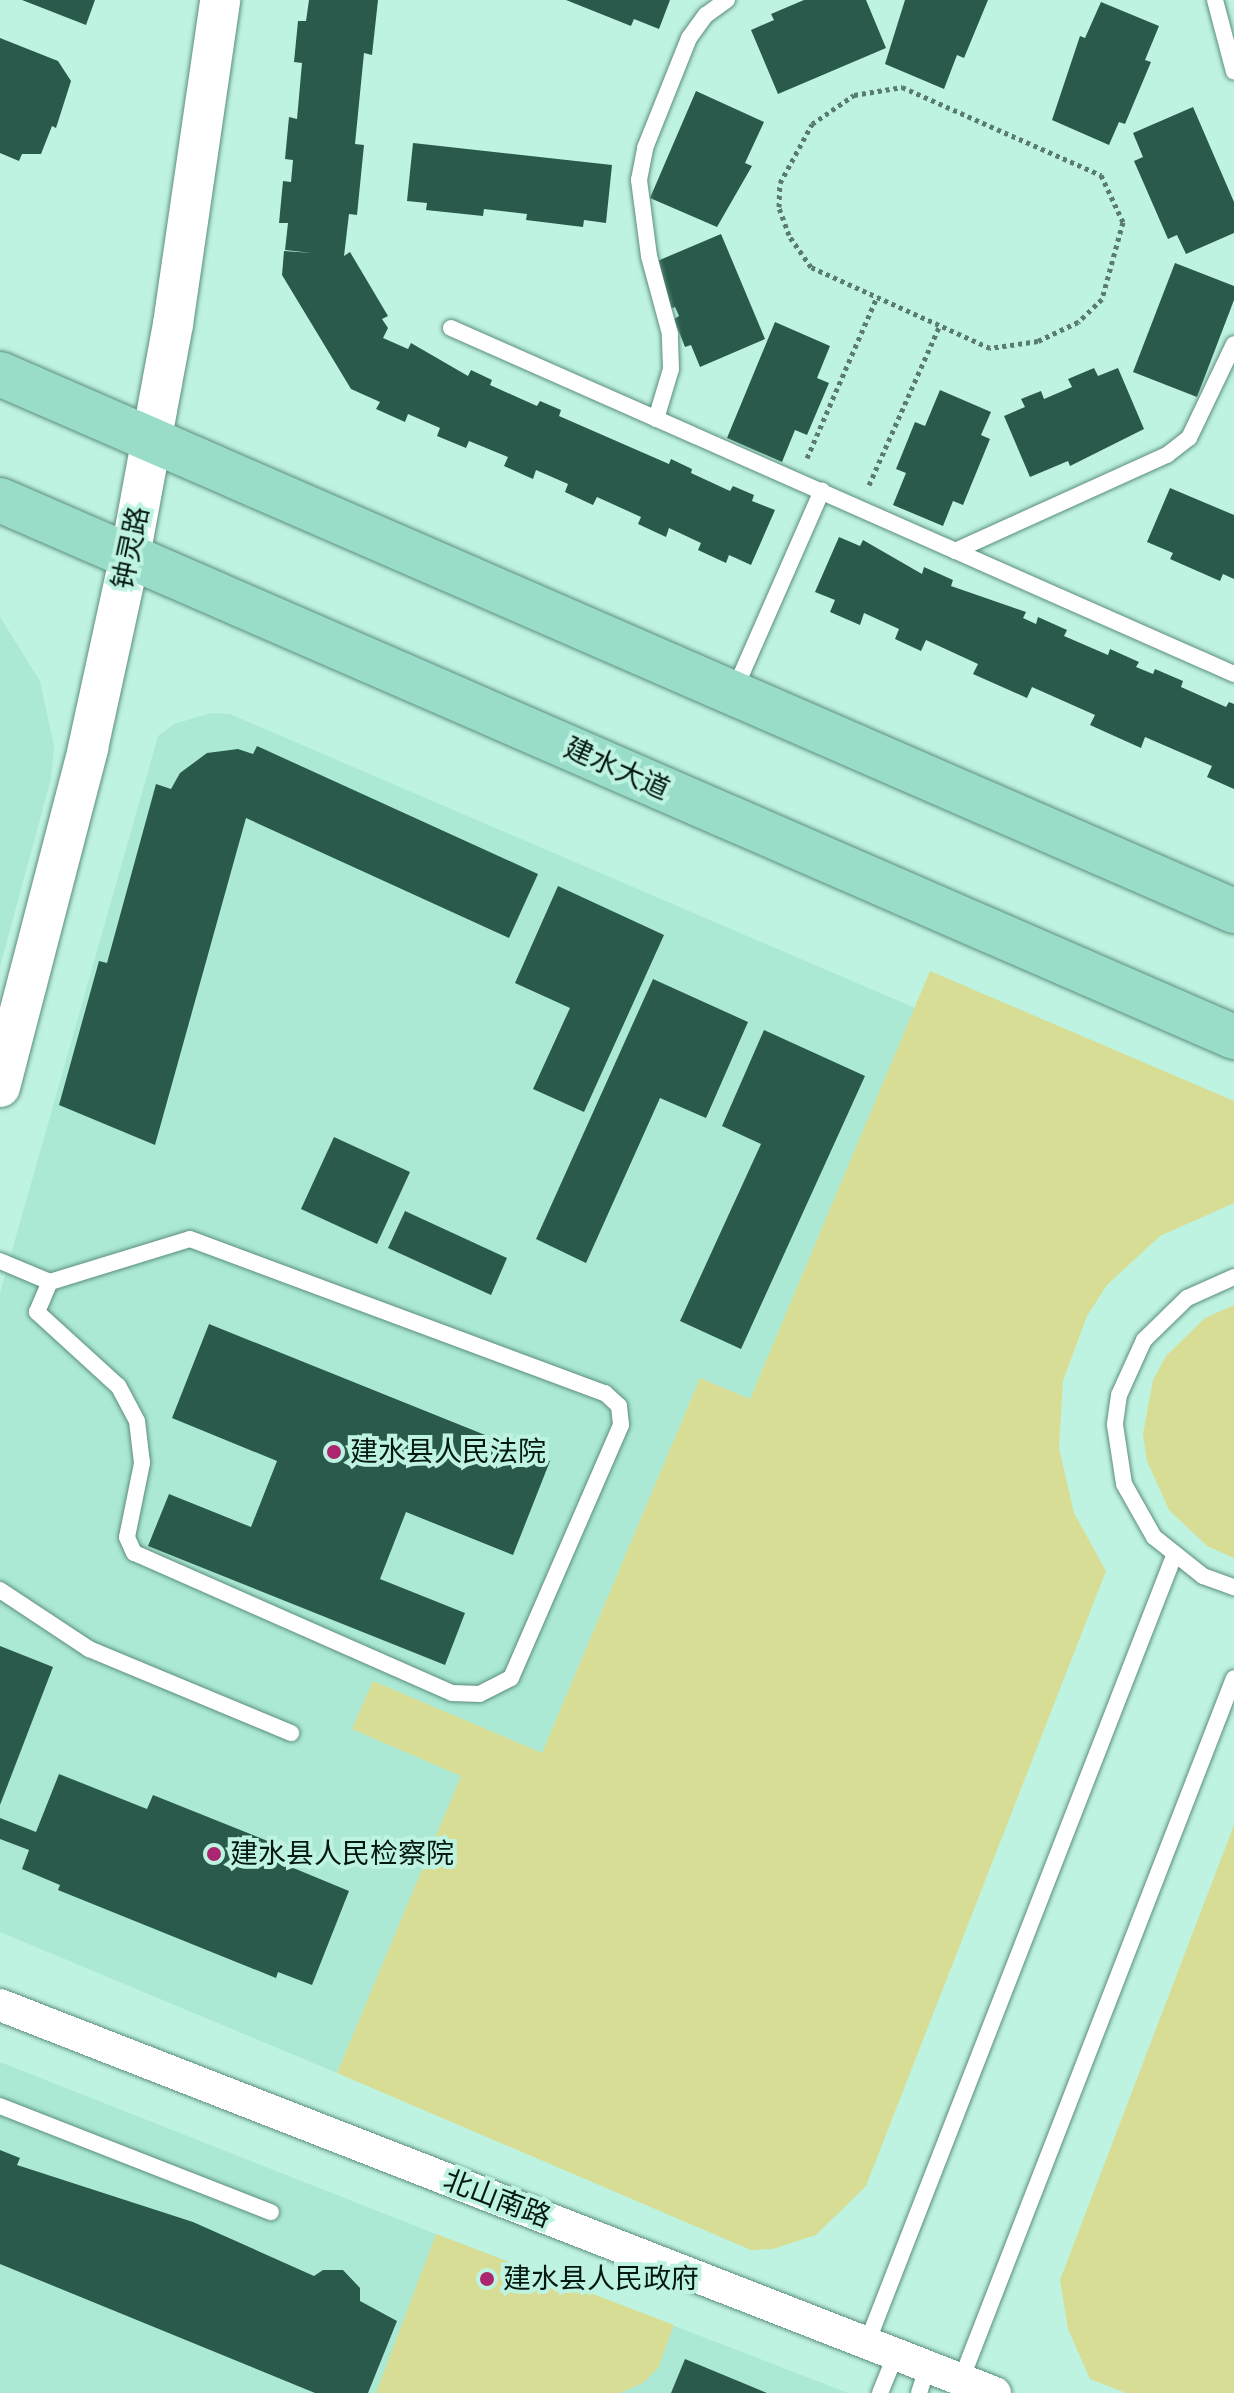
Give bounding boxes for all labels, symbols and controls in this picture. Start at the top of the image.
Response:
street label: 钟灵路 [106,503,156,593]
street label: 建水大道 [559,731,675,807]
place label: 建水县人民法院 [350,1435,546,1469]
marker: 建水县人民法院 [325,1443,343,1461]
place label: 建水县人民检察院 [230,1837,454,1871]
marker: 建水县人民检察院 [205,1845,223,1863]
street label: 北山南路 [439,2163,555,2235]
place label: 建水县人民政府 [503,2262,699,2296]
marker: 建水县人民政府 [478,2270,496,2288]

